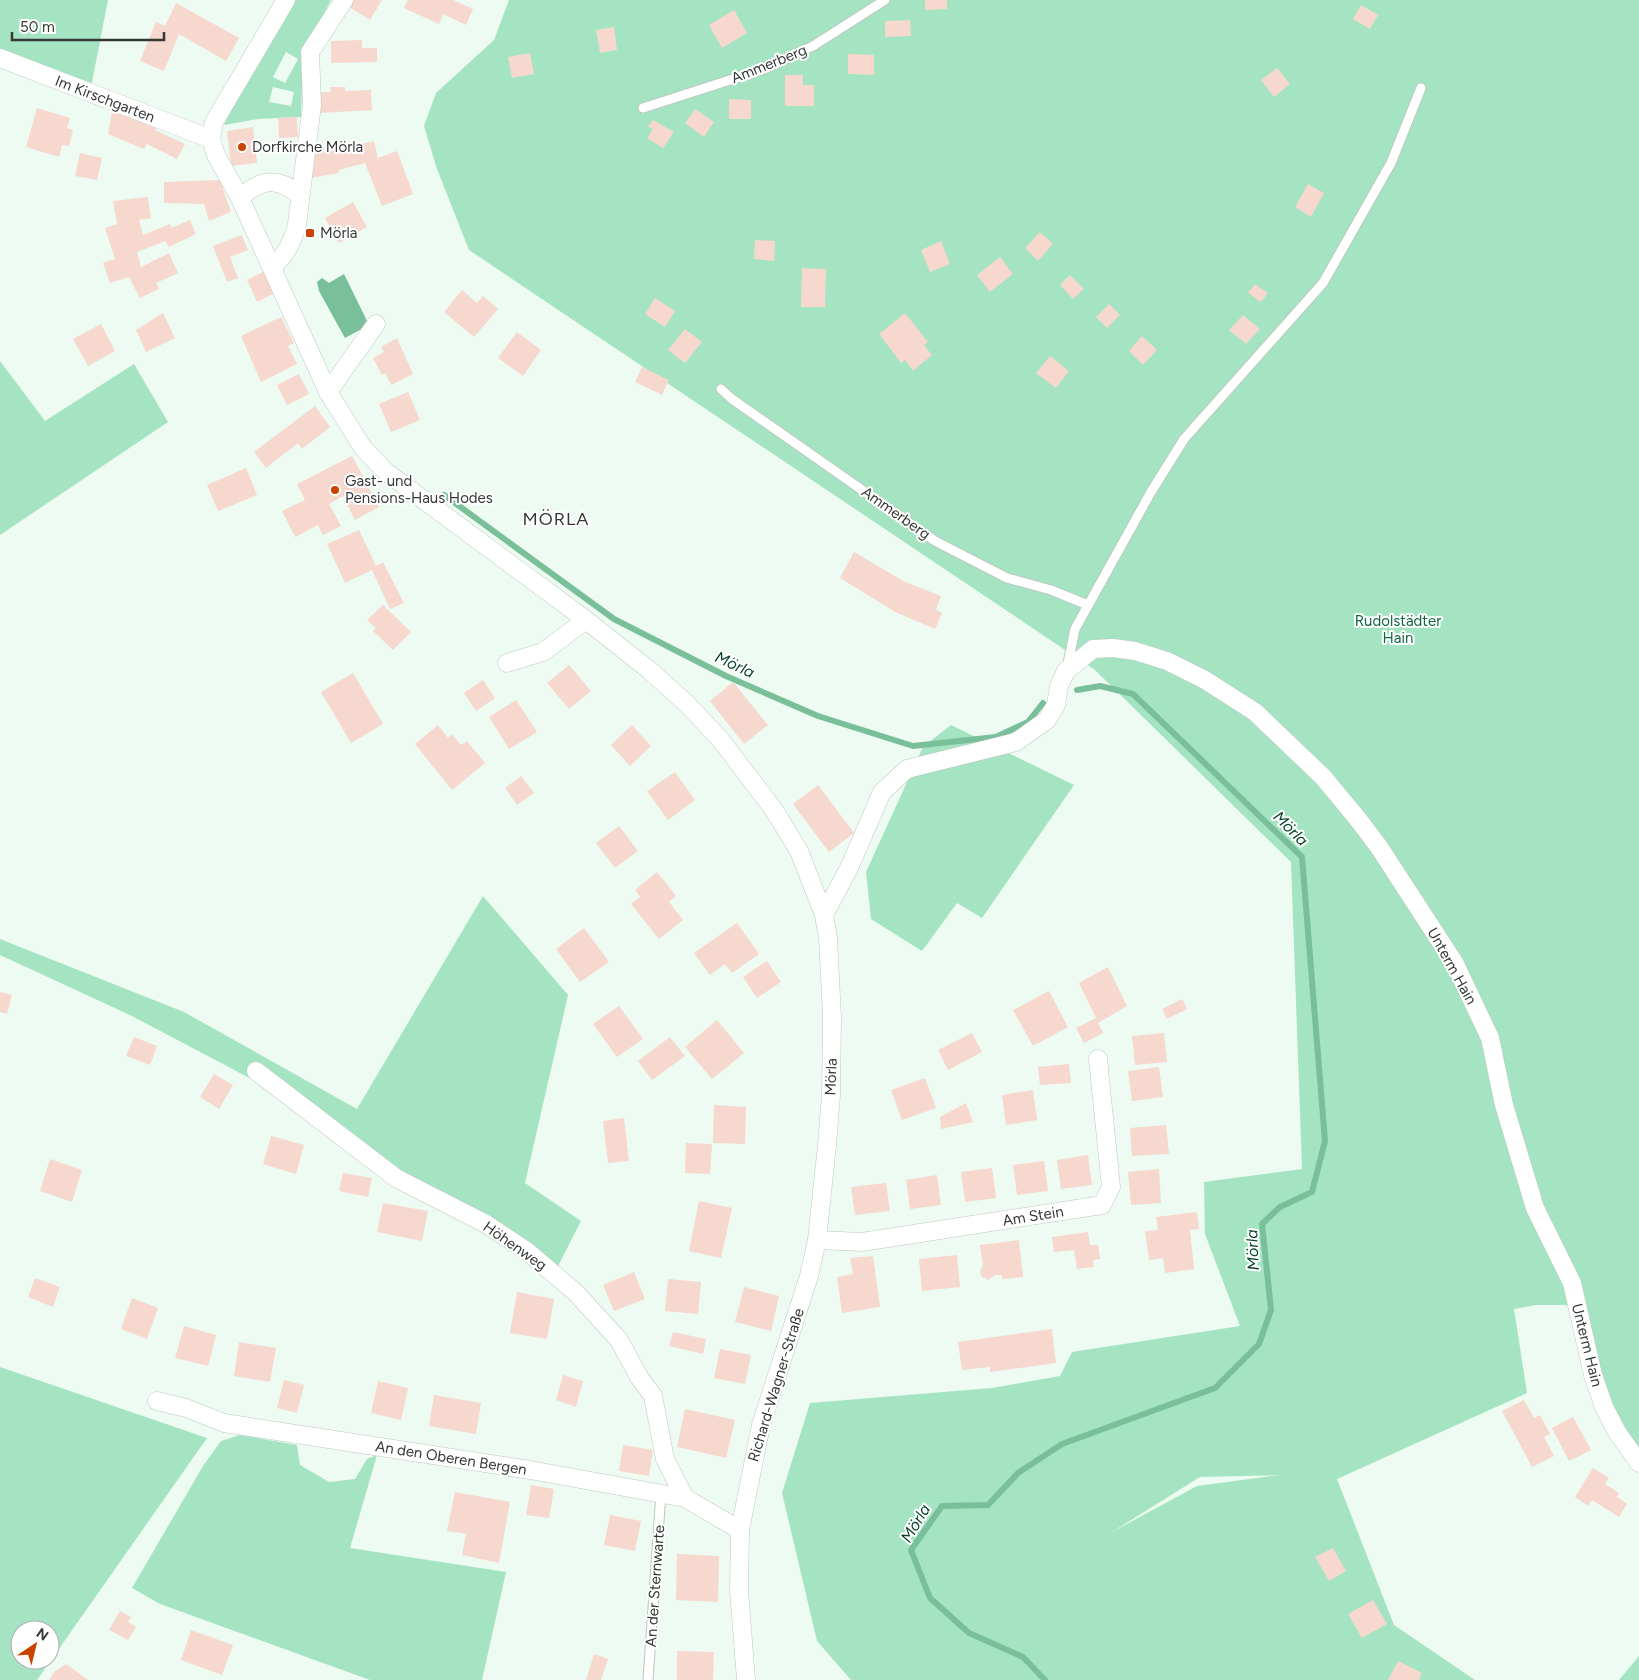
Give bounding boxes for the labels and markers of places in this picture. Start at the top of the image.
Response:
place label: Dorfkirche Mörla [252,138,363,156]
marker: Dorfkirche Mörla [236,141,248,153]
place label: Mörla [320,224,357,242]
marker: Mörla [304,227,316,239]
place label: Gast- und Pensions-Haus Hodes [345,472,493,507]
marker: Gast- und Pensions-Haus Hodes [329,484,341,496]

